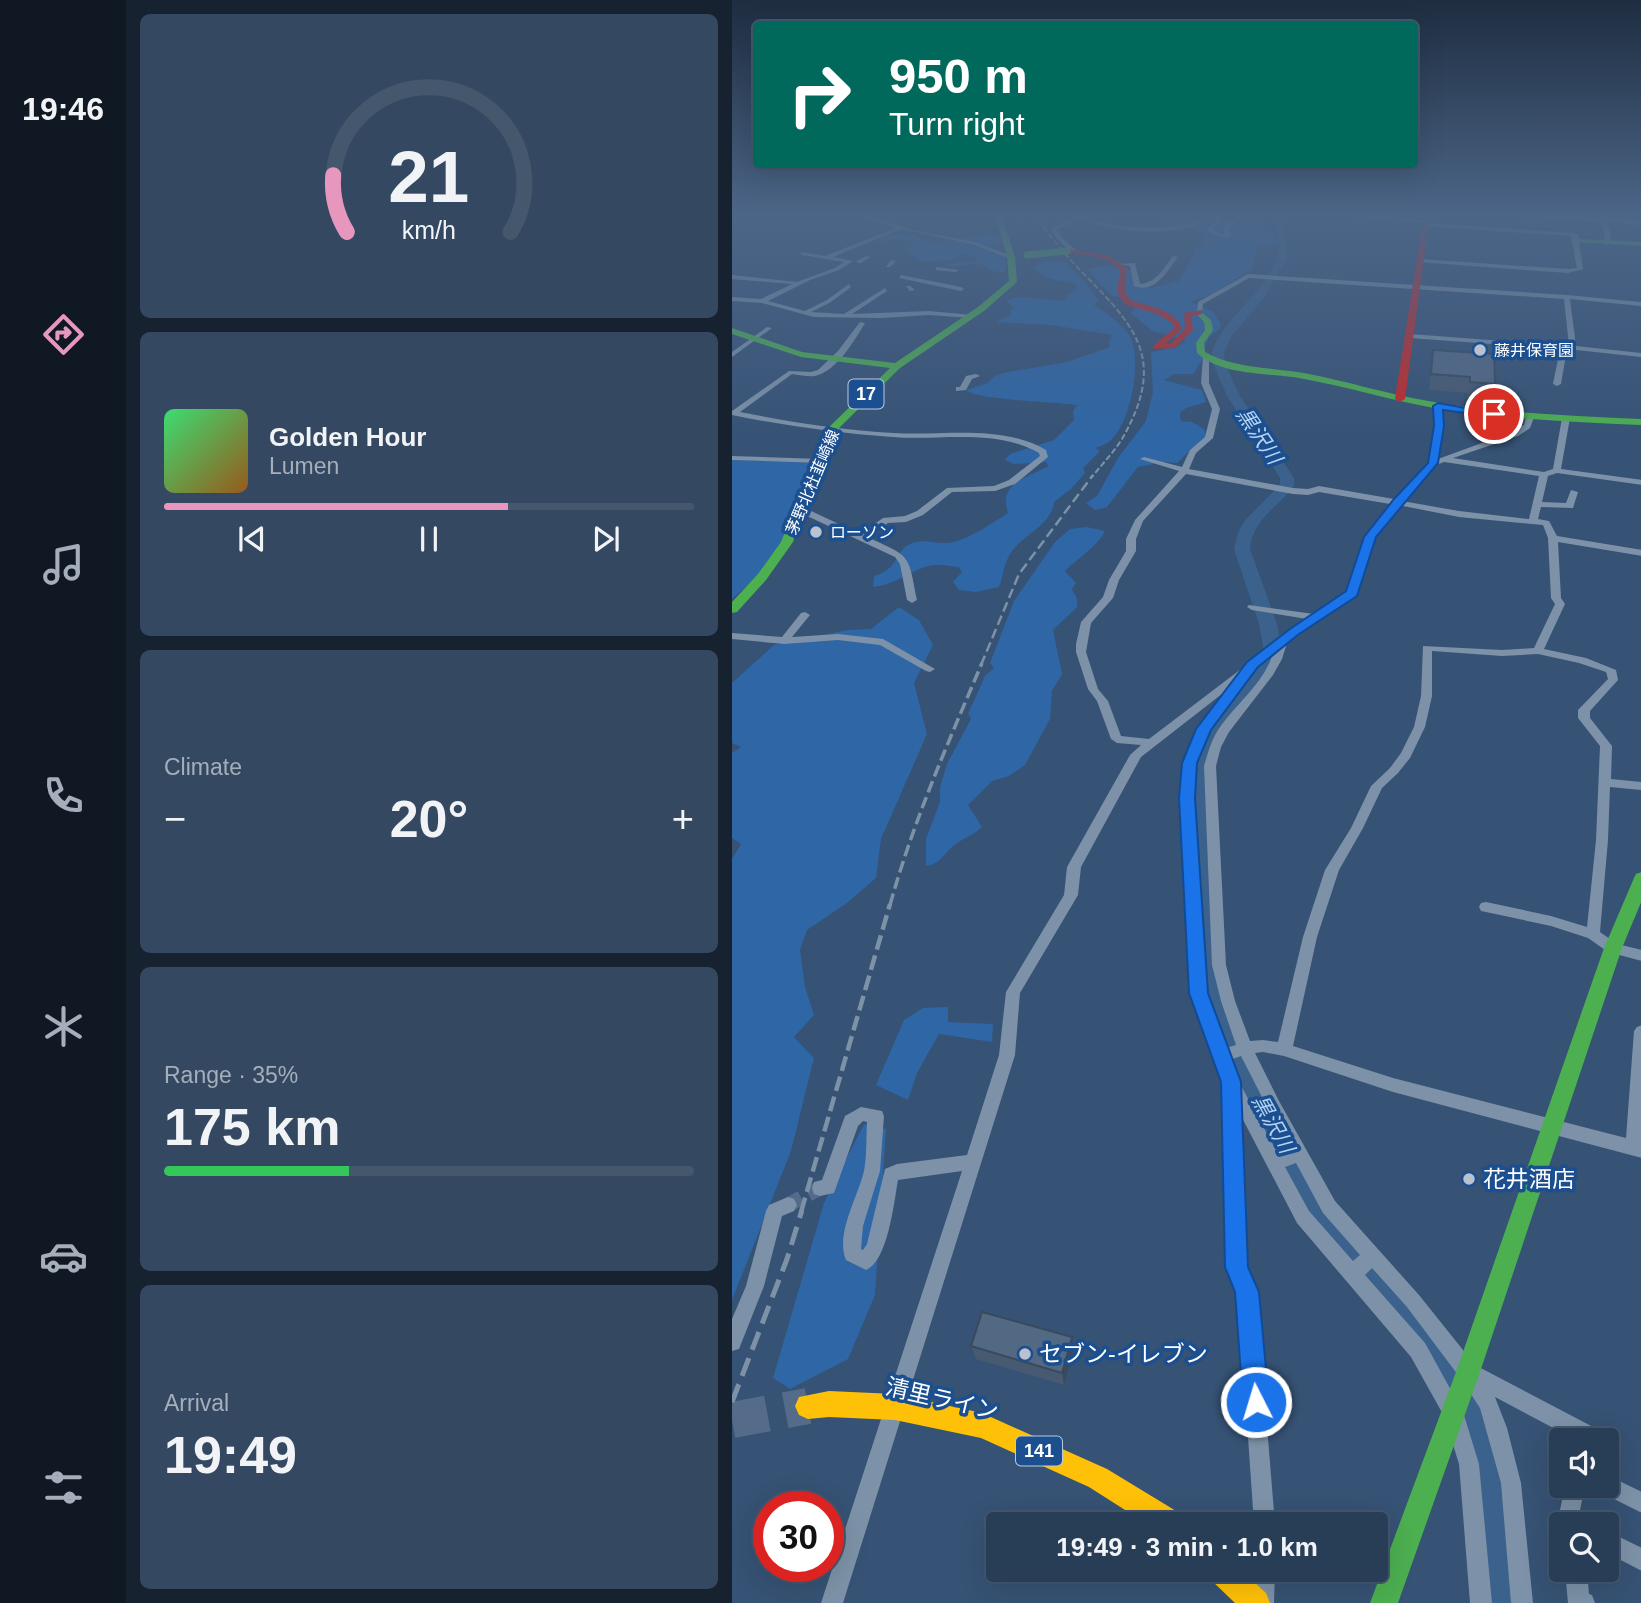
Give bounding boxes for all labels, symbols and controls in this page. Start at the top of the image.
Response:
icon: right [774,49,865,140]
text: 950 m [889,49,1028,103]
text: 19:46 [22,91,104,127]
text: Turn right [889,106,1025,142]
text: 21 [389,136,469,217]
text: km/h [402,216,456,244]
icon: directions [39,310,88,359]
marker: 藤井保育園 [1472,342,1488,358]
place label: 藤井保育園 [1494,342,1574,359]
road number: 17 [848,380,884,408]
pin [1464,384,1524,444]
icon: arrive [1475,395,1513,433]
water label: 黒沢川 [1232,403,1288,470]
text: Golden Hour [269,422,426,452]
street label: 茅野北杜韮崎線 [783,427,842,537]
text: Lumen [269,453,339,479]
icon: previous [233,520,271,558]
icon: pause [410,520,448,558]
icon: next [587,520,625,558]
marker: ローソン [808,524,824,540]
place label: ローソン [830,524,894,541]
icon: music [39,540,88,589]
text: Climate [164,754,242,780]
icon: phone [39,771,88,820]
text: 20° [390,790,468,848]
text: − [164,798,186,840]
text: + [672,798,694,840]
icon: climate [39,1002,88,1051]
text: Range · 35% [164,1062,298,1088]
water label: 黒沢川 [1248,1091,1300,1159]
text: 175 km [164,1098,340,1156]
place label: 花井酒店 [1483,1166,1575,1192]
marker: 花井酒店 [1461,1171,1477,1187]
icon: car [39,1232,88,1281]
place label: セブン-イレブン [1039,1341,1208,1367]
marker: セブン-イレブン [1017,1346,1033,1362]
position arrow [1219,1365,1293,1439]
street label: 清里ライン [883,1373,1001,1425]
text: Arrival [164,1390,229,1416]
text: 19:49 [164,1426,297,1484]
map controls [1549,1428,1619,1582]
button: sound [1549,1428,1619,1498]
road number: 141 [1016,1436,1062,1466]
icon: filters [39,1463,88,1512]
speed limit sign: 30 [753,1491,844,1582]
button: search [1549,1512,1619,1582]
text: 19:49 · 3 min · 1.0 km [1056,1532,1318,1562]

